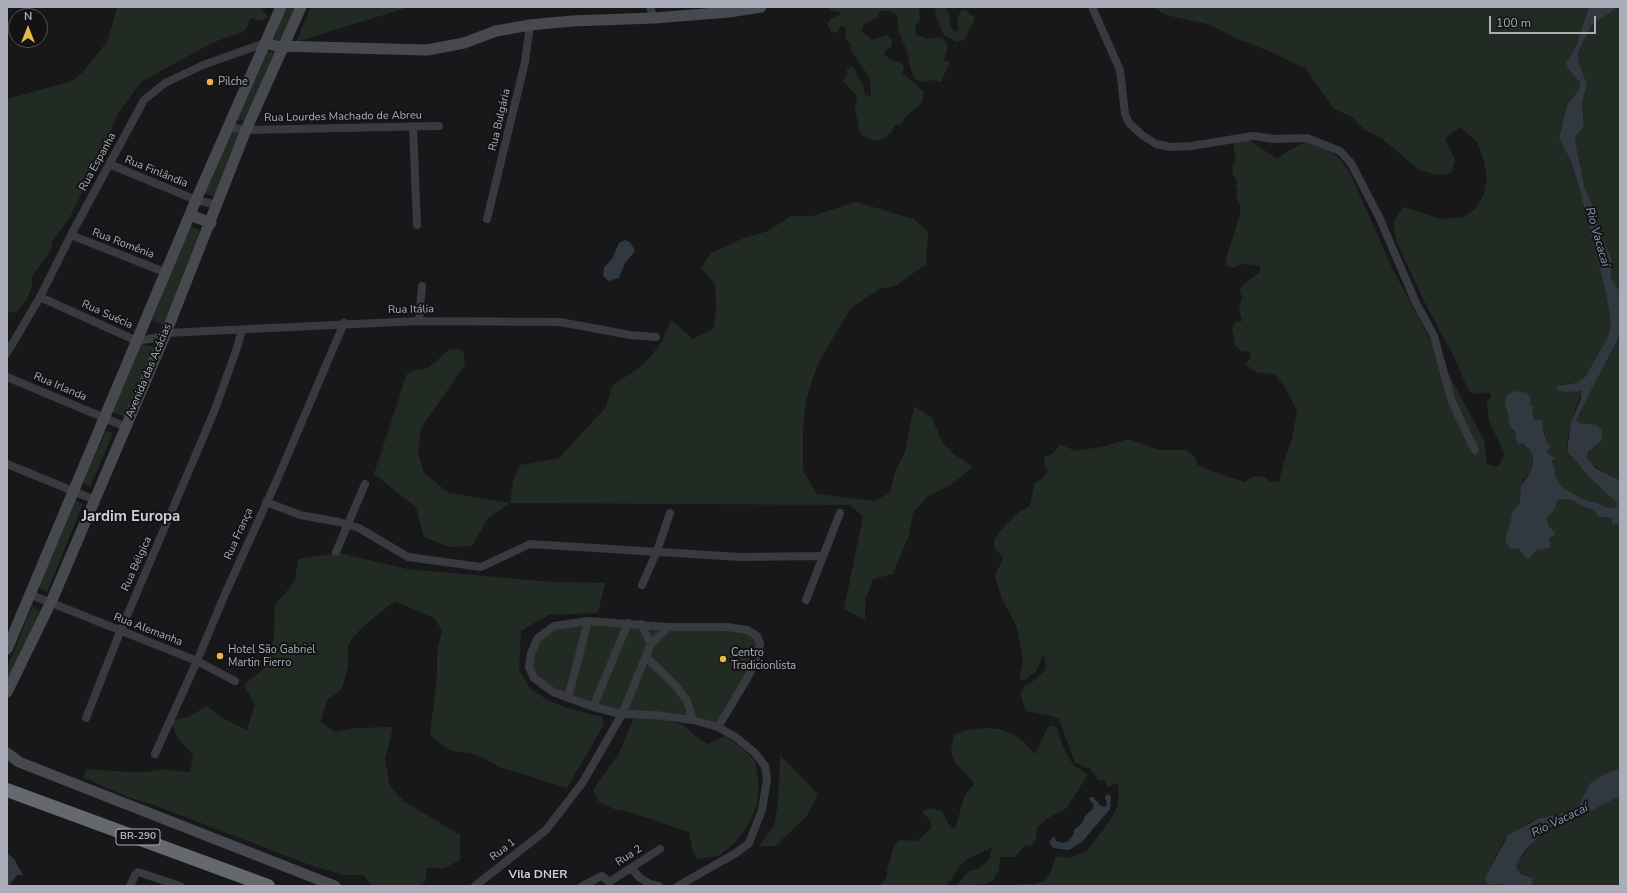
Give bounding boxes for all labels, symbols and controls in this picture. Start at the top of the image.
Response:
north arrow [8,8,48,48]
scale bar [1491,8,1598,34]
text: N [24,9,32,24]
text: 100 m [1496,15,1531,31]
place label: Pilche [218,75,248,89]
marker: Pilche [205,77,215,87]
street label: Rua Bulgária [486,88,514,152]
street label: Rua Lourdes Machado de Abreu [264,109,422,125]
street label: Rua Espanha [77,131,119,193]
street label: Rua Finlândia [122,153,190,191]
water label: Rio Vacacaí [1582,206,1612,268]
street label: Rua Romênia [90,226,156,262]
street label: Rua Suécia [79,298,135,332]
street label: Rua Itália [388,303,434,317]
street label: Avenida das Acácias [123,322,175,420]
street label: Rua Irlanda [31,370,89,404]
street label: Rua França [222,506,256,562]
district label: Jardim Europa [82,508,180,526]
street label: Rua Bélgica [119,535,155,593]
street label: Rua Alemanha [112,611,184,649]
place label: Hotel São Gabriel Martin Fierro [228,643,316,669]
place label: Centro Tradicionlista [731,646,796,672]
marker: Hotel São Gabriel Martin Fierro [215,651,225,661]
marker: Centro Tradicionlista [718,654,728,664]
water label: Rio Vacacaí [1529,801,1591,841]
road number: BR-290 [116,829,160,845]
street label: Rua 1 [488,836,518,864]
street label: Rua 2 [613,843,645,869]
district label: Vila DNER [509,868,567,882]

